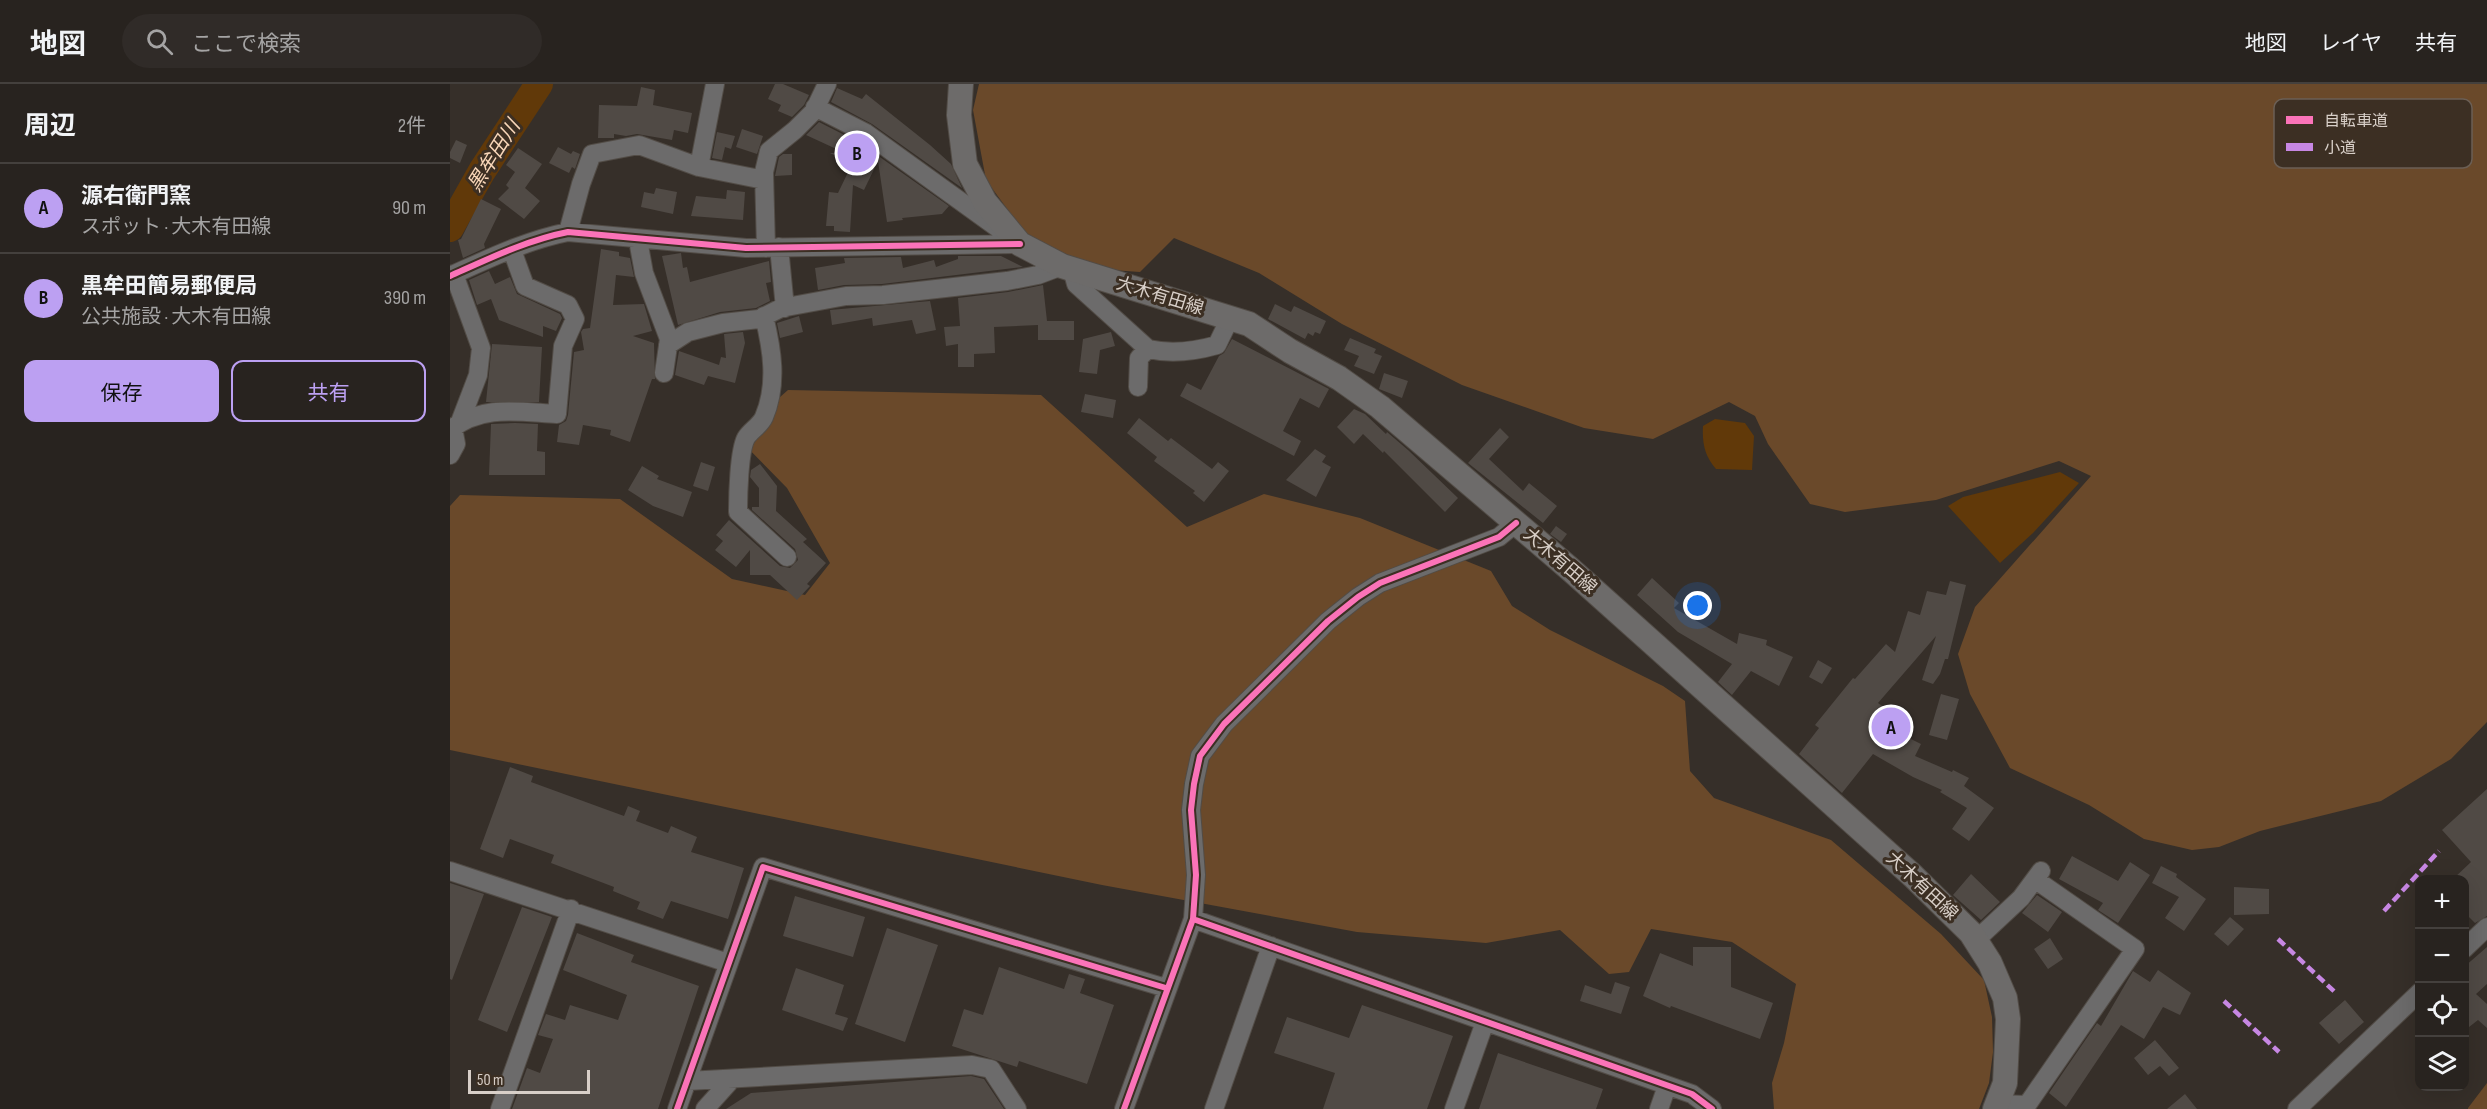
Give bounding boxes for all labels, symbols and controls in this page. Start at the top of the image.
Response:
search box [122,14,542,68]
icon: search [143,25,176,58]
text: 地図 [30,28,86,61]
text: ここで検索 [191,31,301,58]
text: 地図 [2245,31,2287,56]
text: レイヤ [2320,31,2382,56]
text: 共有 [2415,31,2457,56]
legend [2274,99,2472,168]
text: 周辺 [24,111,76,142]
text: 自転車道 [2324,112,2388,131]
text: 2件 [398,114,426,138]
water label: 黒牟田川 [463,114,526,196]
pin: B [838,130,876,176]
text: 小道 [2324,139,2356,158]
text: 源右衛門窯 [81,183,191,210]
text: A [39,196,48,220]
text: 90 m [392,196,426,220]
text: スポット · 大木有田線 [81,215,271,239]
text: 黒牟田簡易郵便局 [81,273,257,300]
street label: 大木有田線 [1114,273,1206,319]
text: B [39,286,48,310]
text: 390 m [384,286,426,310]
text: 公共施設 · 大木有田線 [81,305,271,329]
button: 保存 [24,360,219,422]
button: 共有 [231,360,426,422]
street label: 大木有田線 [1519,524,1601,598]
your location [1683,591,1712,620]
pin: A [1872,704,1910,750]
street label: 大木有田線 [1882,848,1962,924]
map controls [2415,875,2469,1091]
button: + [2415,875,2469,929]
button: − [2415,929,2469,983]
button: locate [2415,983,2469,1037]
button: layers [2415,1037,2469,1091]
scale bar [468,1067,590,1094]
text: 50 m [477,1071,503,1090]

